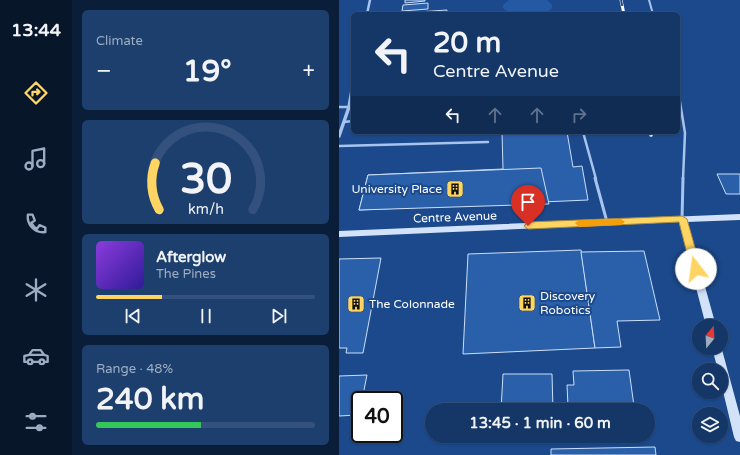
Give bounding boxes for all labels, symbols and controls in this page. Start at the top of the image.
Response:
text: 13:44 [11,19,61,41]
text: 20 m [433,26,501,60]
icon: left [367,28,419,80]
text: Climate [96,33,143,49]
text: 19° [183,53,232,90]
text: − [96,58,112,84]
text: + [303,58,315,84]
text: Centre Avenue [433,60,559,82]
icon: directions [22,79,50,107]
icon: left [442,104,464,126]
icon: ahead [484,104,506,126]
icon: ahead [526,104,548,126]
icon: right [568,104,590,126]
icon: music [22,145,50,173]
text: 30 [179,155,232,205]
building icon: University Place [445,179,465,199]
place label: University Place [351,182,442,196]
pin [511,185,545,226]
icon: arrive [517,191,539,213]
text: km/h [188,201,223,218]
street label: Centre Avenue [413,209,497,225]
icon: phone [22,210,50,238]
text: Afterglow [156,248,226,266]
position arrow [675,248,717,290]
text: The Pines [156,266,216,282]
icon: climate [22,276,50,304]
place label: Discovery Robotics [540,289,596,317]
building icon: Discovery Robotics [517,293,537,313]
building icon: The Colonnade [346,294,366,314]
place label: The Colonnade [369,297,455,311]
icon: previous [122,305,144,327]
icon: pause [195,305,217,327]
icon: next [268,305,290,327]
north arrow [692,319,728,355]
map controls [692,319,728,443]
icon: car [22,342,50,370]
text: Range · 48% [96,361,173,377]
button: search [692,363,728,399]
text: 240 km [96,381,204,418]
speed limit sign: 40 [351,391,403,443]
button: layers [692,407,728,443]
icon: filters [22,408,50,436]
text: 13:45 · 1 min · 60 m [469,414,611,432]

